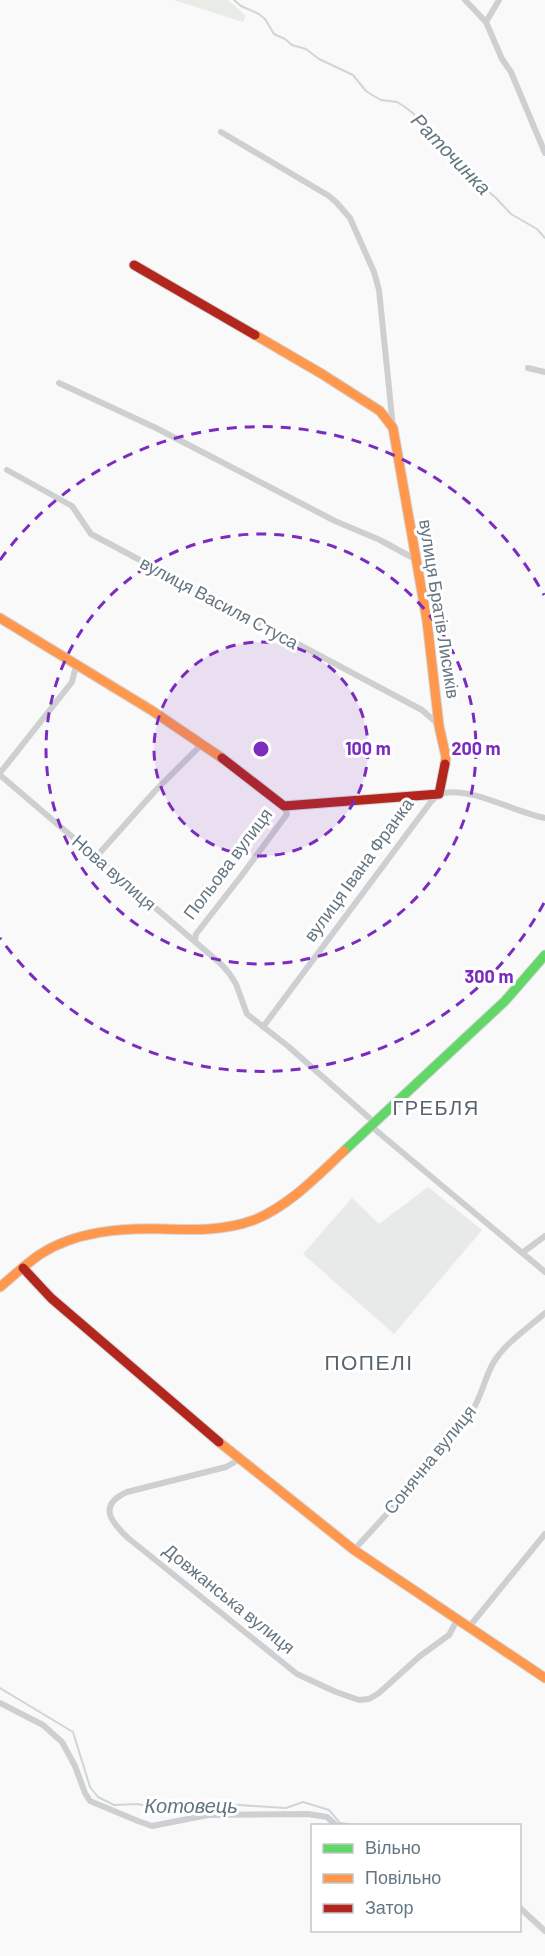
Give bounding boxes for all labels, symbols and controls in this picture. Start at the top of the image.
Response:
water label: Раточинка [407,108,497,199]
street label: вулиця Братів Лисиків [415,518,465,700]
street label: вулиця Василя Стуса [137,551,303,654]
text: 100 m [345,737,391,759]
text: 200 m [451,737,501,759]
centre of rings [251,739,271,759]
street label: вулиця Івана Франка [299,793,418,945]
street label: Польова вулиця [178,803,276,923]
street label: Нова вулиця [68,830,161,915]
text: 300 m [465,965,513,987]
district label: ГРЕБЛЯ [392,1095,480,1119]
district label: ПОПЕЛІ [324,1349,414,1374]
street label: Сонячна вулиця [379,1400,480,1518]
street label: Довжанська вулиця [160,1539,300,1658]
water label: Котовець [144,1793,238,1817]
legend [311,1824,521,1932]
text: Вільно [365,1836,421,1858]
text: Повільно [365,1866,441,1888]
text: Затор [365,1896,414,1918]

